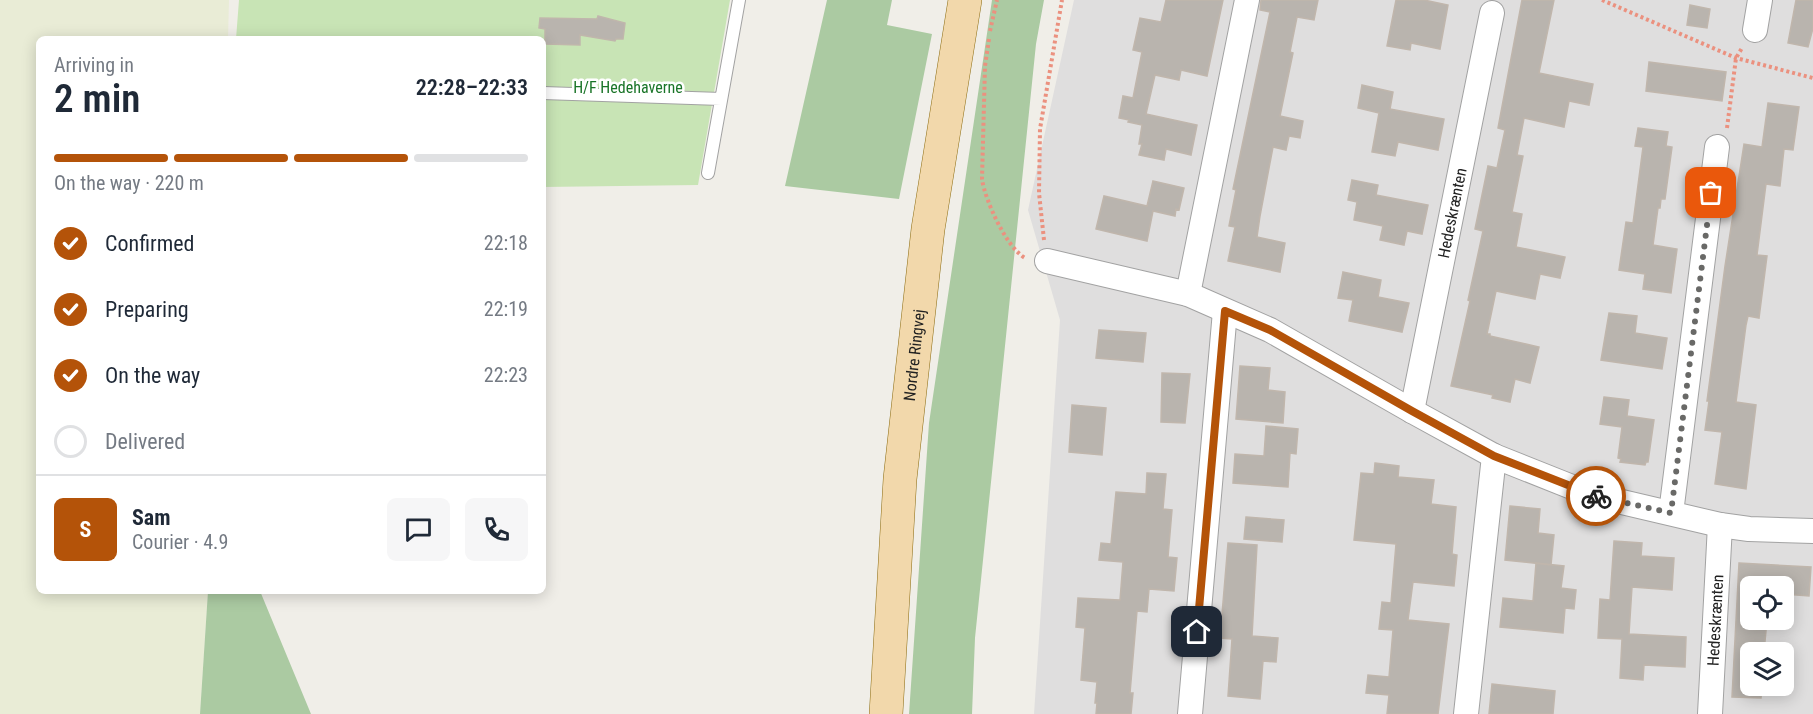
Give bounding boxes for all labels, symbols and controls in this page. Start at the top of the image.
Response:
text: Arriving in [54,53,134,77]
text: 22:28–22:33 [416,75,528,100]
text: 2 min [54,76,140,122]
park label: H/F Hedehaverne [573,78,683,97]
street label: Hedeskrænten [1433,166,1470,260]
pin [1685,167,1736,218]
text: On the way · 220 m [54,171,204,195]
icon: bag [1694,176,1727,209]
icon: check [54,227,87,260]
text: Confirmed [105,231,194,256]
text: 22:18 [484,231,528,255]
icon: check [54,293,87,326]
text: Preparing [105,297,189,322]
text: 22:19 [484,297,528,321]
street label: Nordre Ringvej [899,308,928,402]
icon: check [54,359,87,392]
text: On the way [105,363,200,388]
text: 22:23 [484,363,528,387]
text: Delivered [105,429,185,454]
courier [1566,466,1626,526]
icon: bike [1580,480,1613,513]
button: chat [387,498,450,561]
button: phone [465,498,528,561]
text: Sam [132,505,171,530]
text: S [80,517,91,542]
text: Courier · 4.9 [132,530,228,554]
street label: Hedeskrænten [1703,574,1727,666]
map controls [1740,576,1794,696]
button: locate [1740,576,1794,630]
pin [1171,606,1222,657]
icon: home [1180,615,1213,648]
button: layers [1740,642,1794,696]

